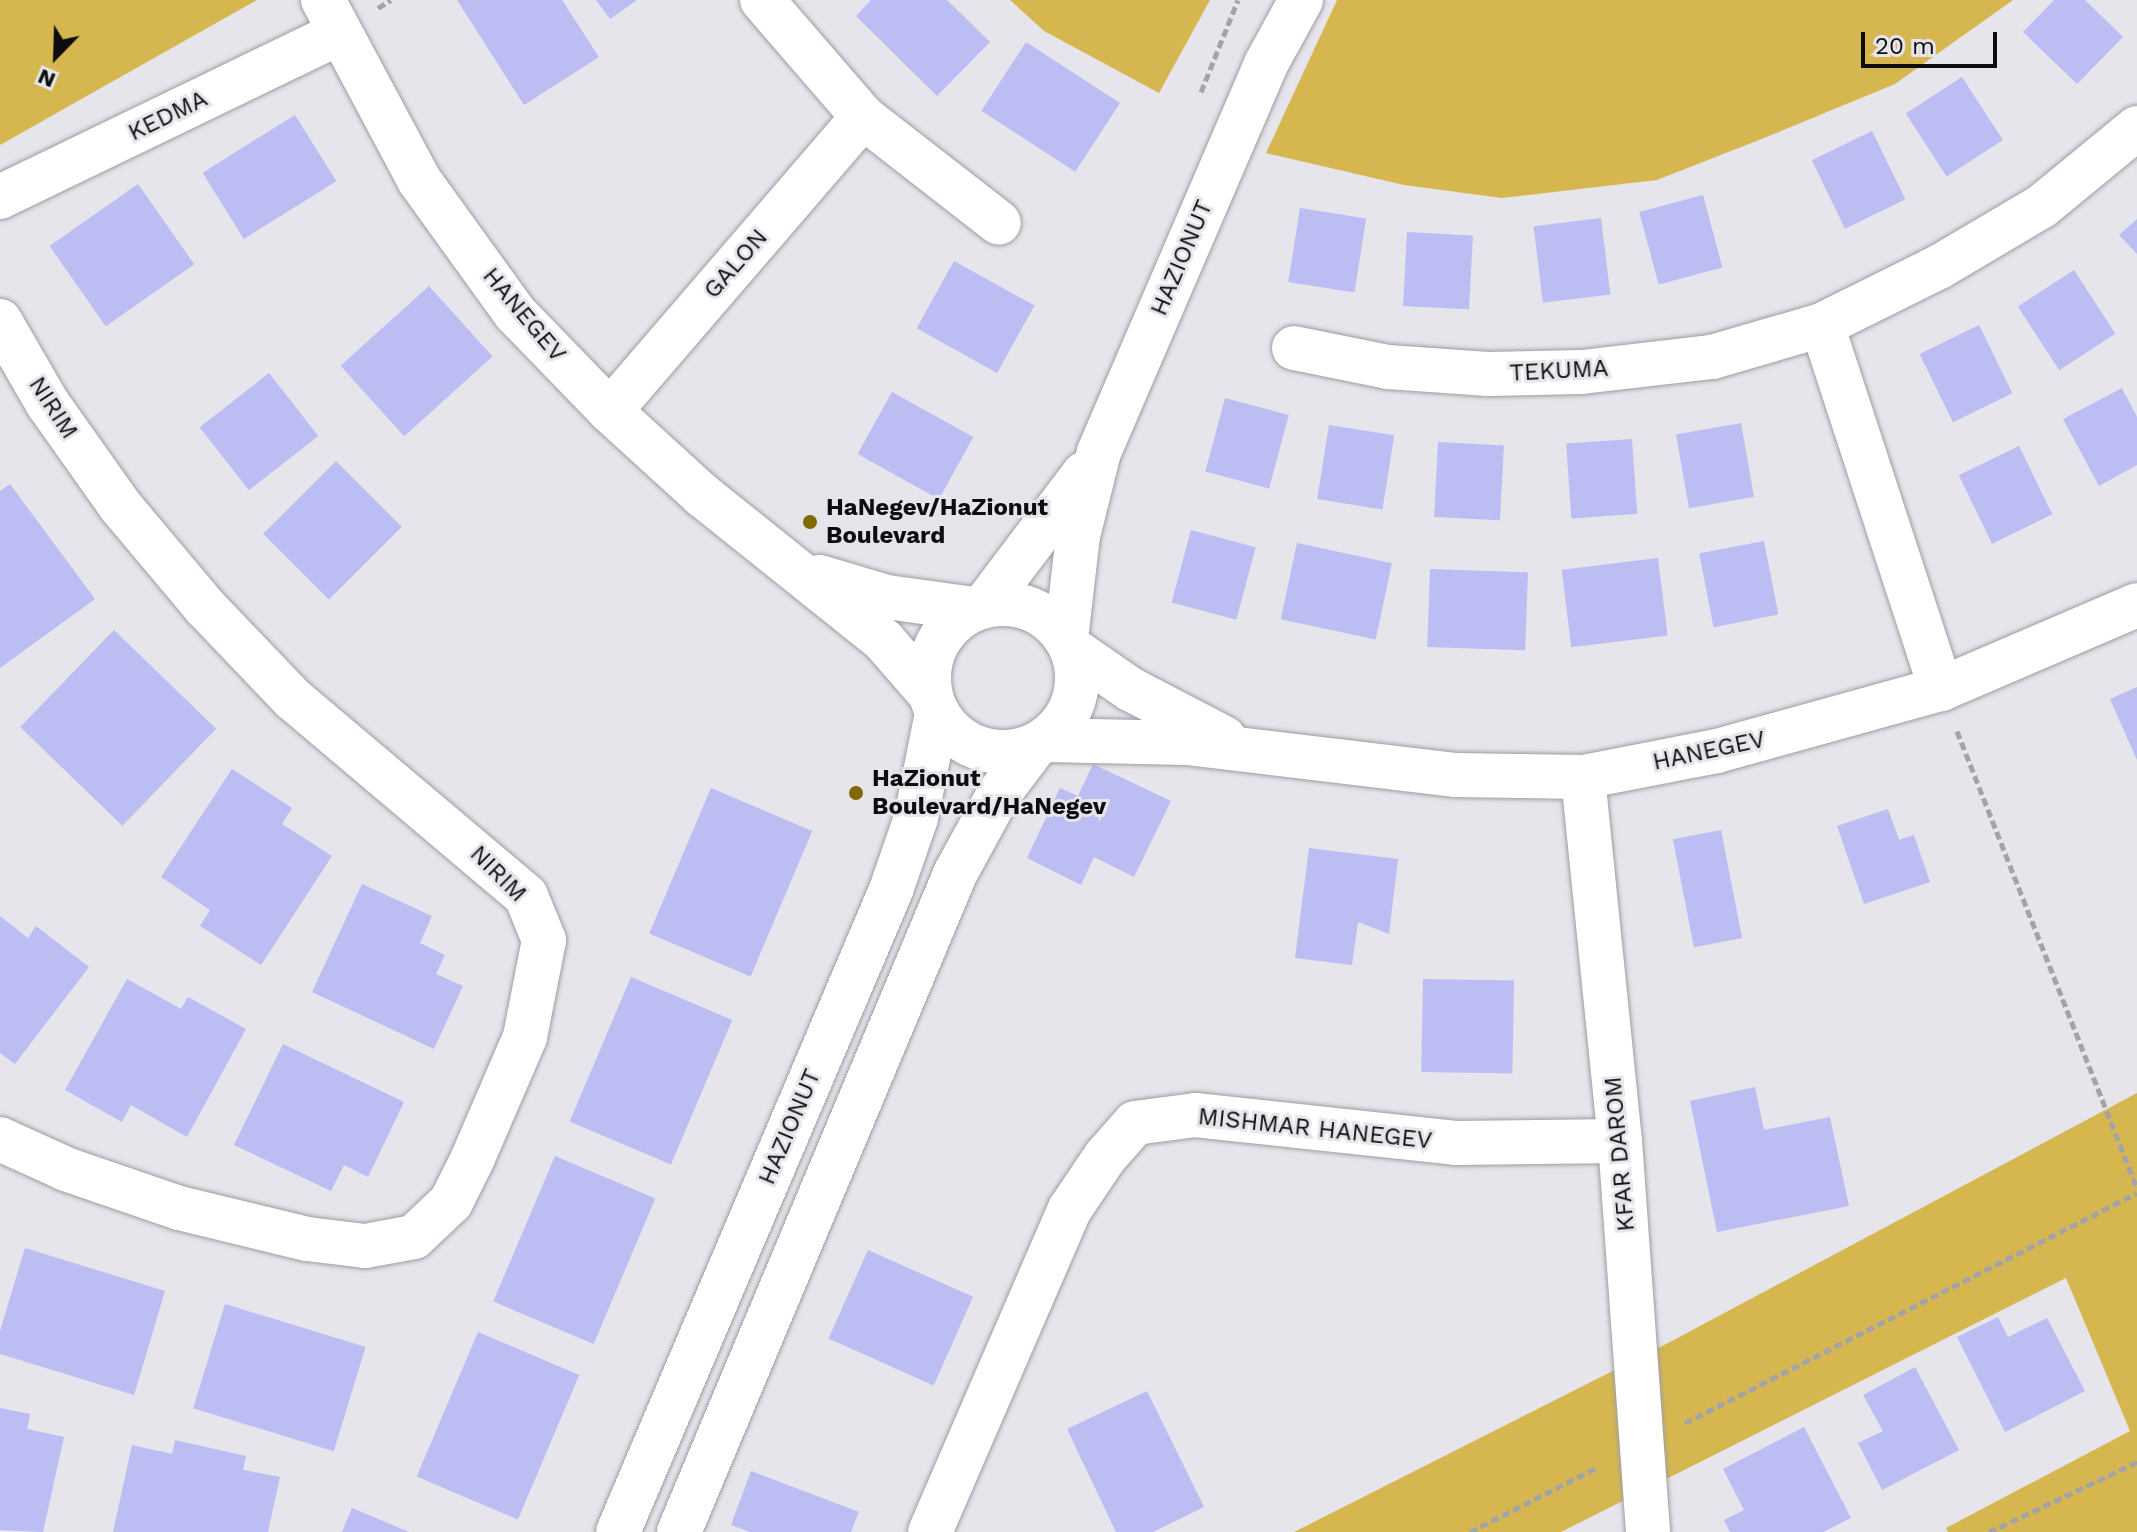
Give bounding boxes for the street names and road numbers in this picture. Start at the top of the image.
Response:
street label: KEDMA [124,84,212,148]
street label: HAZIONUT [1145,196,1219,320]
street label: GALON [698,223,774,305]
street label: HANEGEV [476,262,572,368]
street label: TEKUMA [1509,354,1609,388]
street label: NIRIM [22,372,84,444]
street label: HANEGEV [1650,725,1768,777]
street label: NIRIM [464,840,532,908]
street label: HAZIONUT [753,1065,827,1189]
street label: KFAR DAROM [1599,1075,1641,1233]
street label: MISHMAR HANEGEV [1196,1102,1434,1156]

